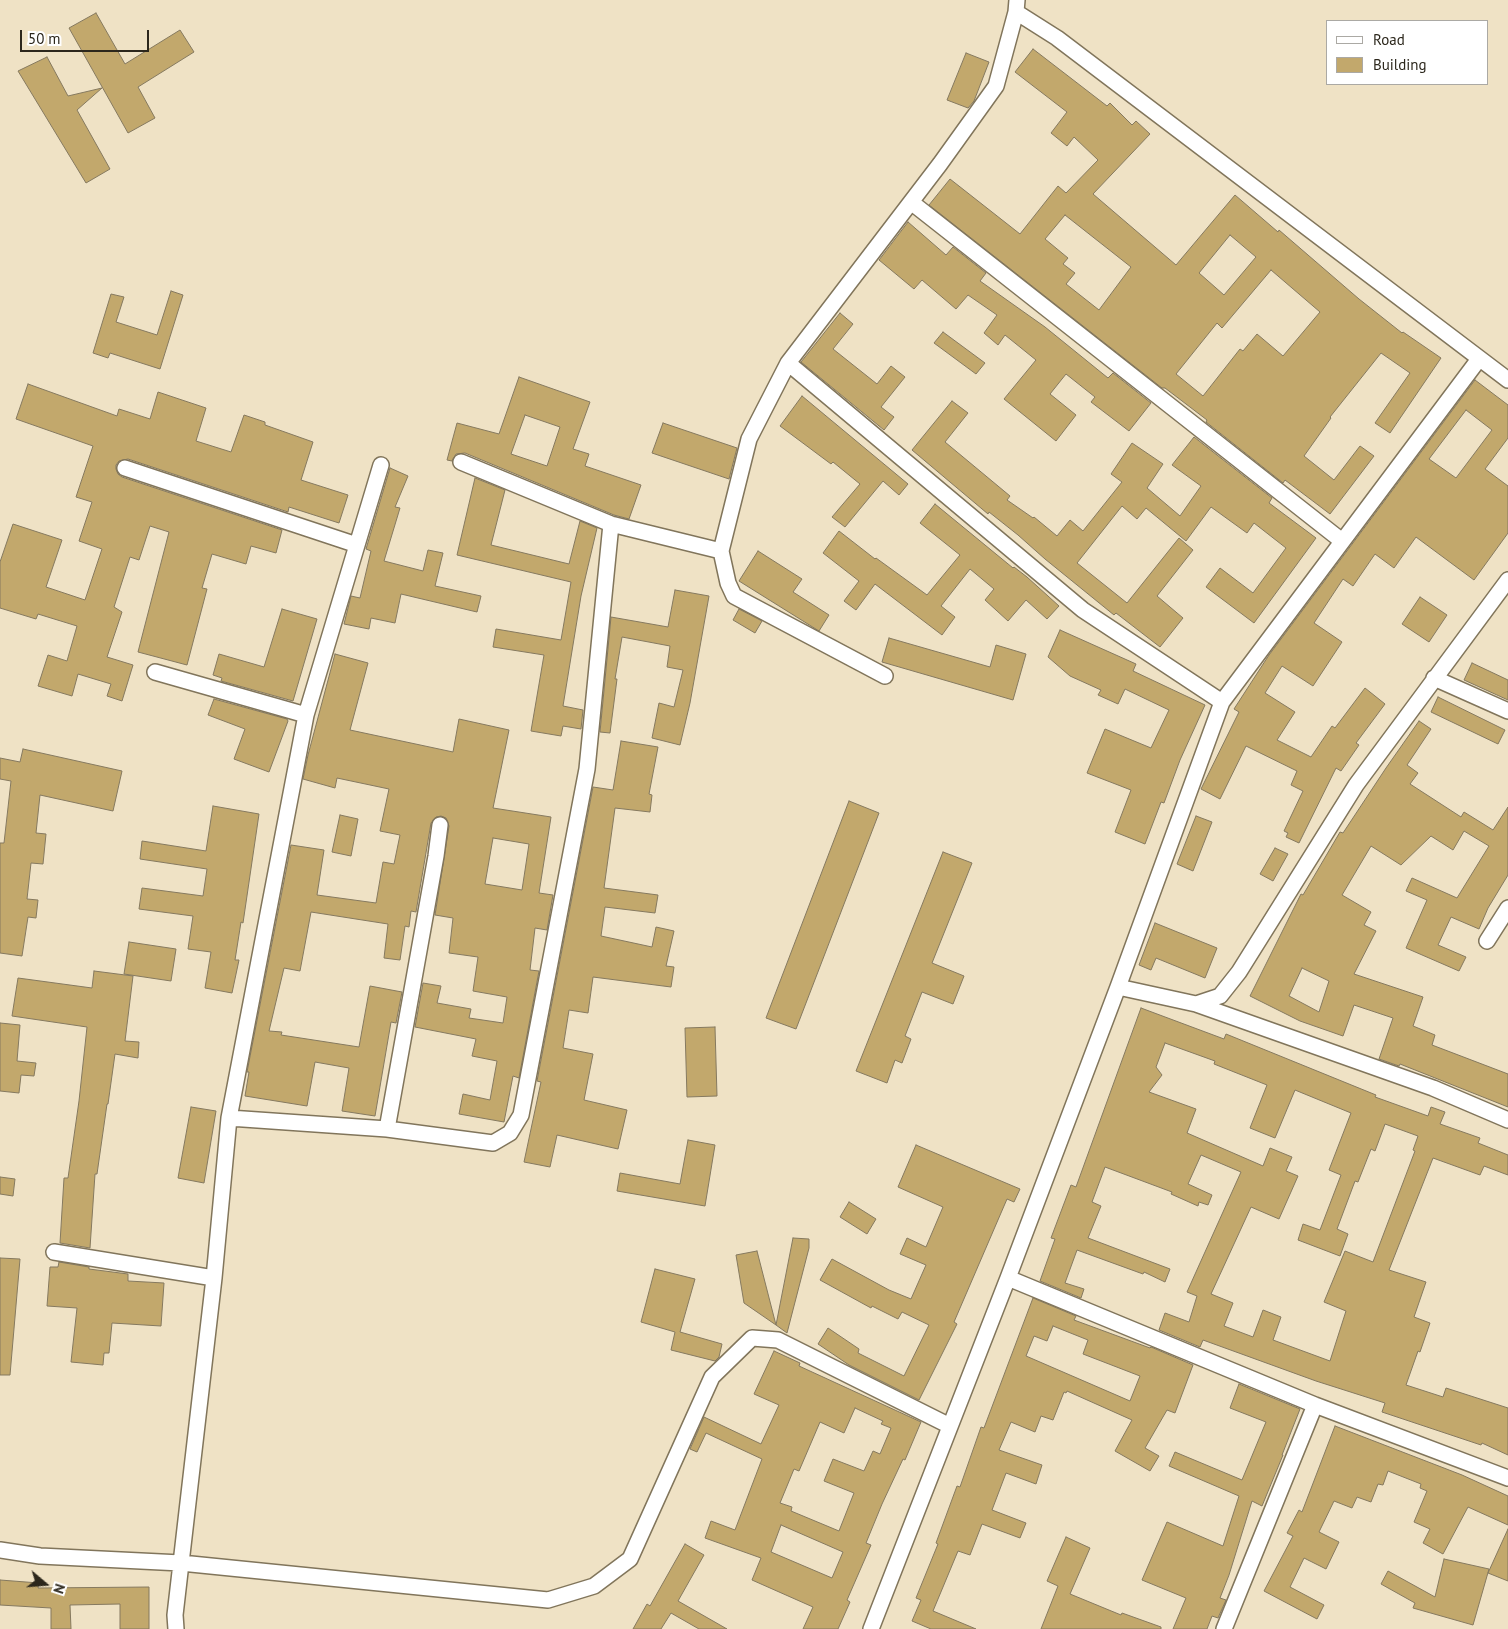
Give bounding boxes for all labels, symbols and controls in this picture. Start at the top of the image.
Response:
scale bar [22,20,151,52]
legend [1326,20,1488,85]
text: 50 m [28,29,61,48]
text: Road [1373,30,1405,49]
text: Building [1373,55,1427,74]
north arrow [20,1559,70,1609]
text: N [49,1581,69,1596]

